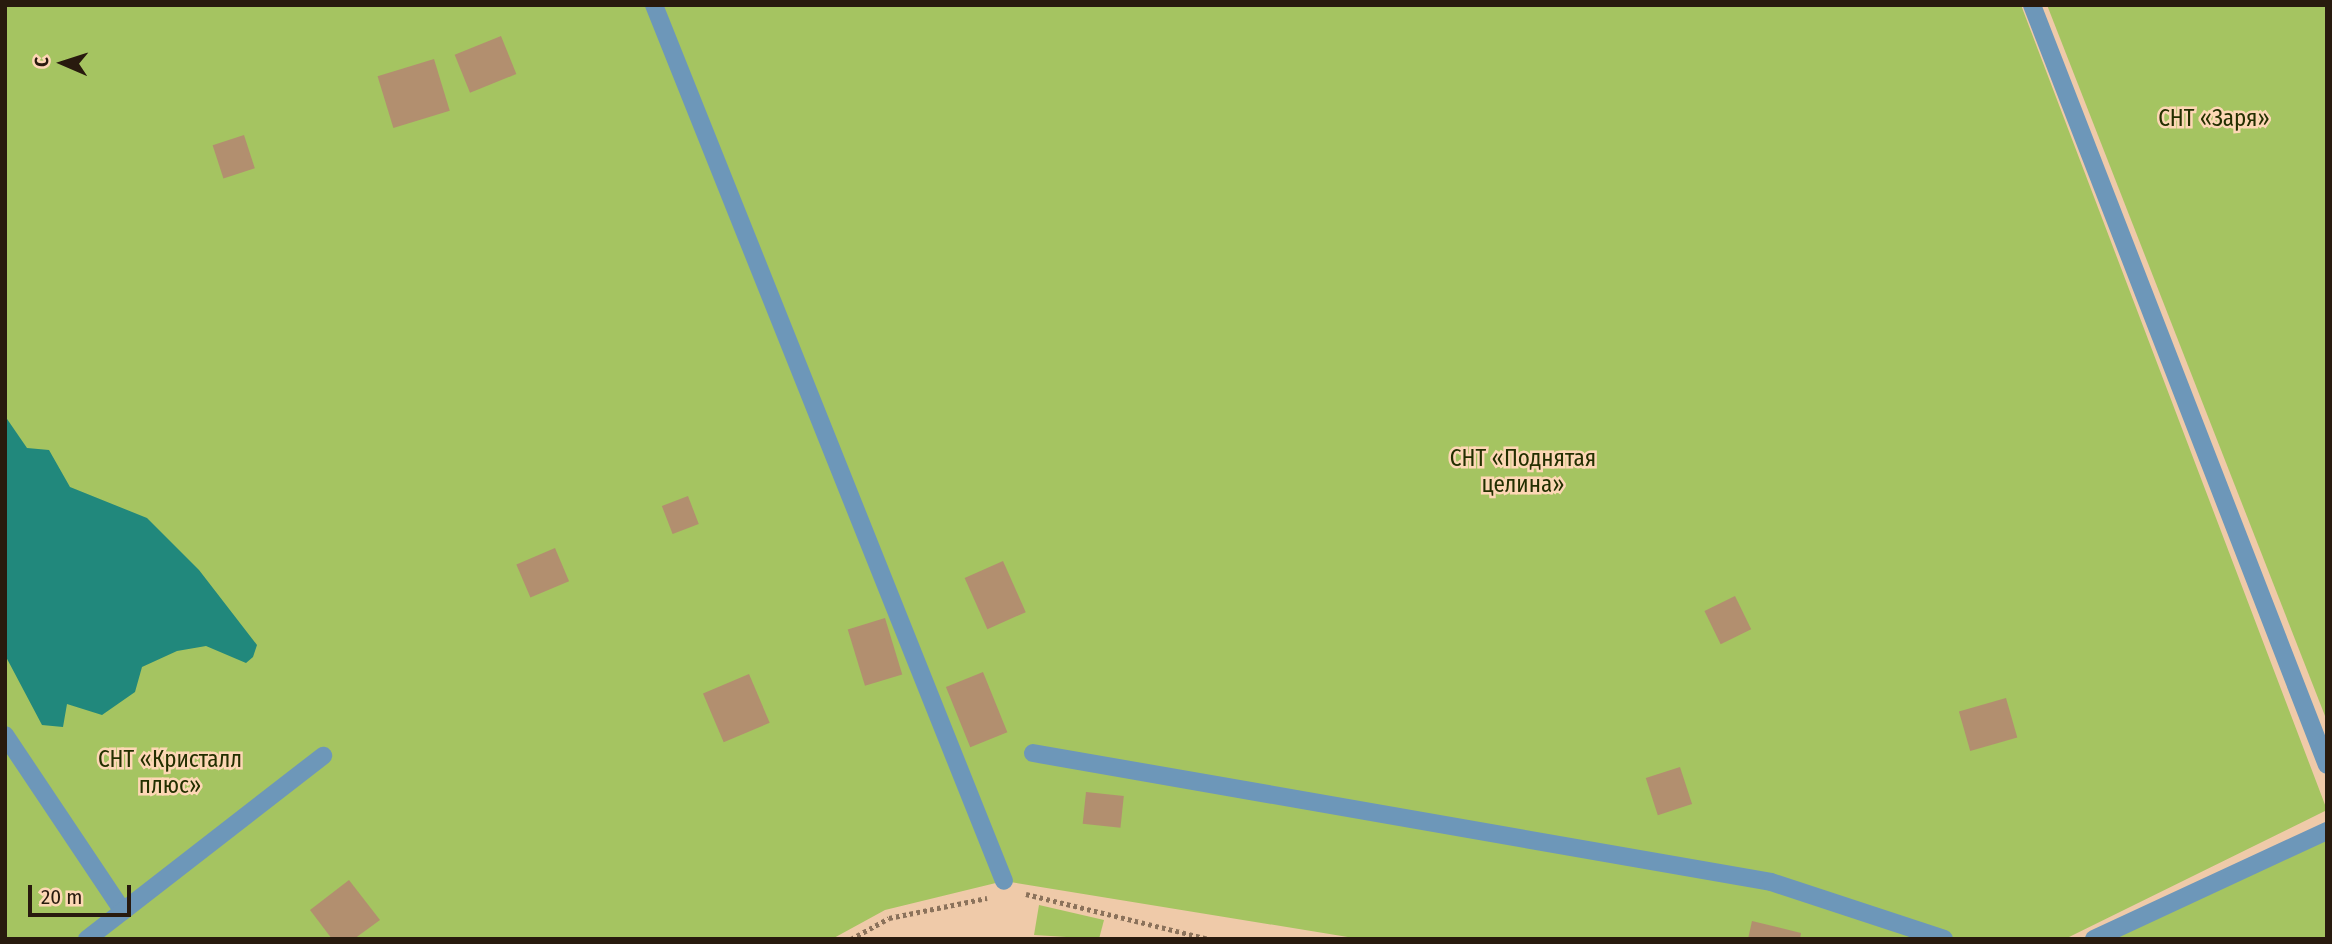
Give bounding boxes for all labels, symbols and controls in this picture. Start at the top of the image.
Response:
north arrow [28,28,98,98]
text: С [30,56,53,67]
park label: СНТ «Заря» [2158,104,2270,132]
park label: СНТ «Поднятая целина» [1450,444,1596,498]
park label: СНТ «Кристалл плюс» [98,745,242,799]
scale bar [32,870,135,914]
text: 20 m [41,884,82,910]

